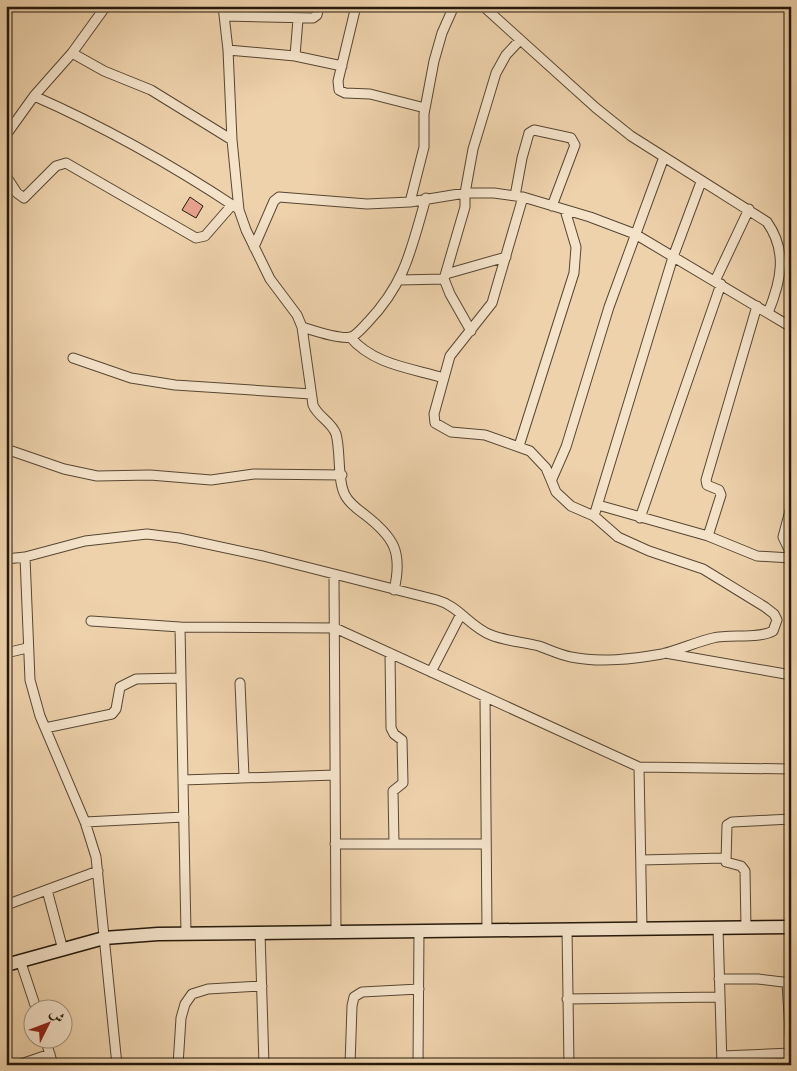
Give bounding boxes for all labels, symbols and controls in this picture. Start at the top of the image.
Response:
north arrow [22,998,72,1048]
text: ش [44,1005,68,1029]

